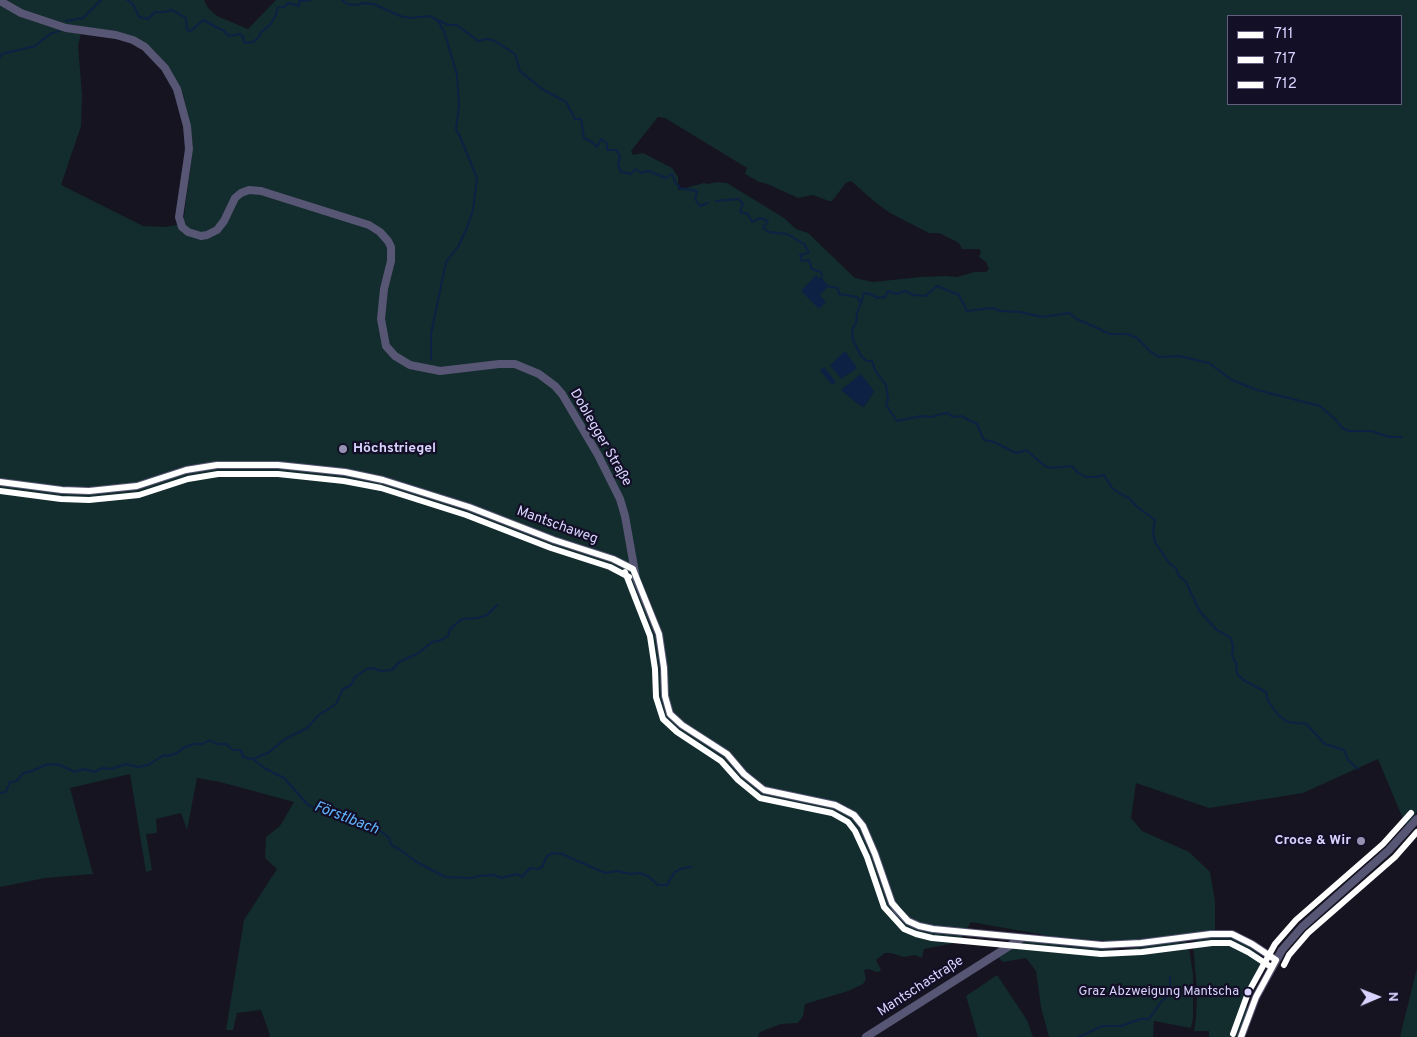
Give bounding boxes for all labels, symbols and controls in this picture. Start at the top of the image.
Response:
legend [1227,15,1402,105]
text: 711 [1274,25,1293,44]
text: 717 [1274,50,1295,69]
text: 712 [1274,75,1297,94]
street label: Doblegger Straße [565,386,635,490]
place label: Höchstriegel [353,441,436,457]
marker: Höchstriegel [337,443,349,455]
street label: Mantschaweg [514,504,600,548]
water label: Förstlbach [311,798,381,840]
place label: Croce & Wir [1275,833,1351,849]
marker: Croce & Wir [1355,835,1367,847]
street label: Mantschastraße [875,953,967,1021]
north arrow [1352,972,1402,1022]
place label: Graz Abzweigung Mantscha [1079,984,1239,1000]
marker: Graz Abzweigung Mantscha [1243,987,1253,997]
text: N [1384,992,1401,1002]

